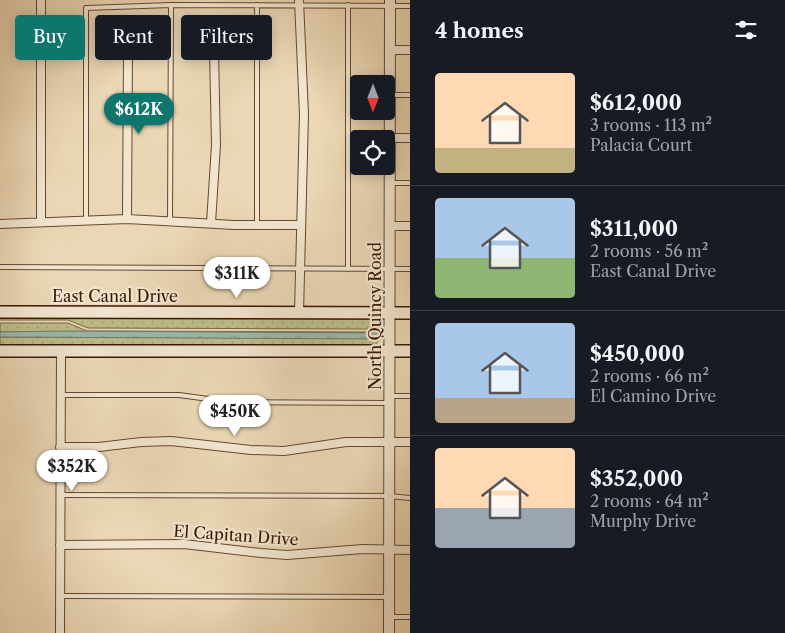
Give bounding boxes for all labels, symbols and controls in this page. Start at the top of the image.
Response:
chip: Buy [15,15,85,60]
chip: Rent [95,15,171,60]
chip: Filters [181,15,272,60]
icon: filters [732,16,760,44]
text: 4 homes [435,18,524,43]
north arrow [350,75,395,120]
map controls [350,75,395,175]
text: $612,000 [590,90,682,115]
pin: $612K [104,92,174,135]
icon: home [475,93,535,153]
text: $612K [115,99,163,119]
text: 3 rooms · 113 m² [590,115,712,135]
button: locate [350,130,395,175]
text: Palacia Court [590,135,692,155]
text: $311,000 [590,216,678,241]
icon: home [475,218,535,278]
text: 2 rooms · 56 m² [590,241,708,261]
street label: North Quincy Road [365,242,385,390]
pin: $311K [202,256,272,299]
text: East Canal Drive [590,261,716,281]
text: $311K [214,263,260,283]
street label: East Canal Drive [52,286,178,306]
text: $450,000 [590,341,685,366]
icon: home [475,343,535,403]
text: 2 rooms · 66 m² [590,366,709,386]
text: El Camino Drive [590,386,716,406]
pin: $450K [200,394,270,437]
text: $450K [210,401,260,421]
pin: $352K [37,450,107,492]
text: $352K [47,456,97,476]
text: $352,000 [590,466,683,491]
icon: home [475,468,535,528]
text: 2 rooms · 64 m² [590,491,709,511]
text: Murphy Drive [590,511,696,531]
street label: El Capitan Drive [173,521,299,549]

